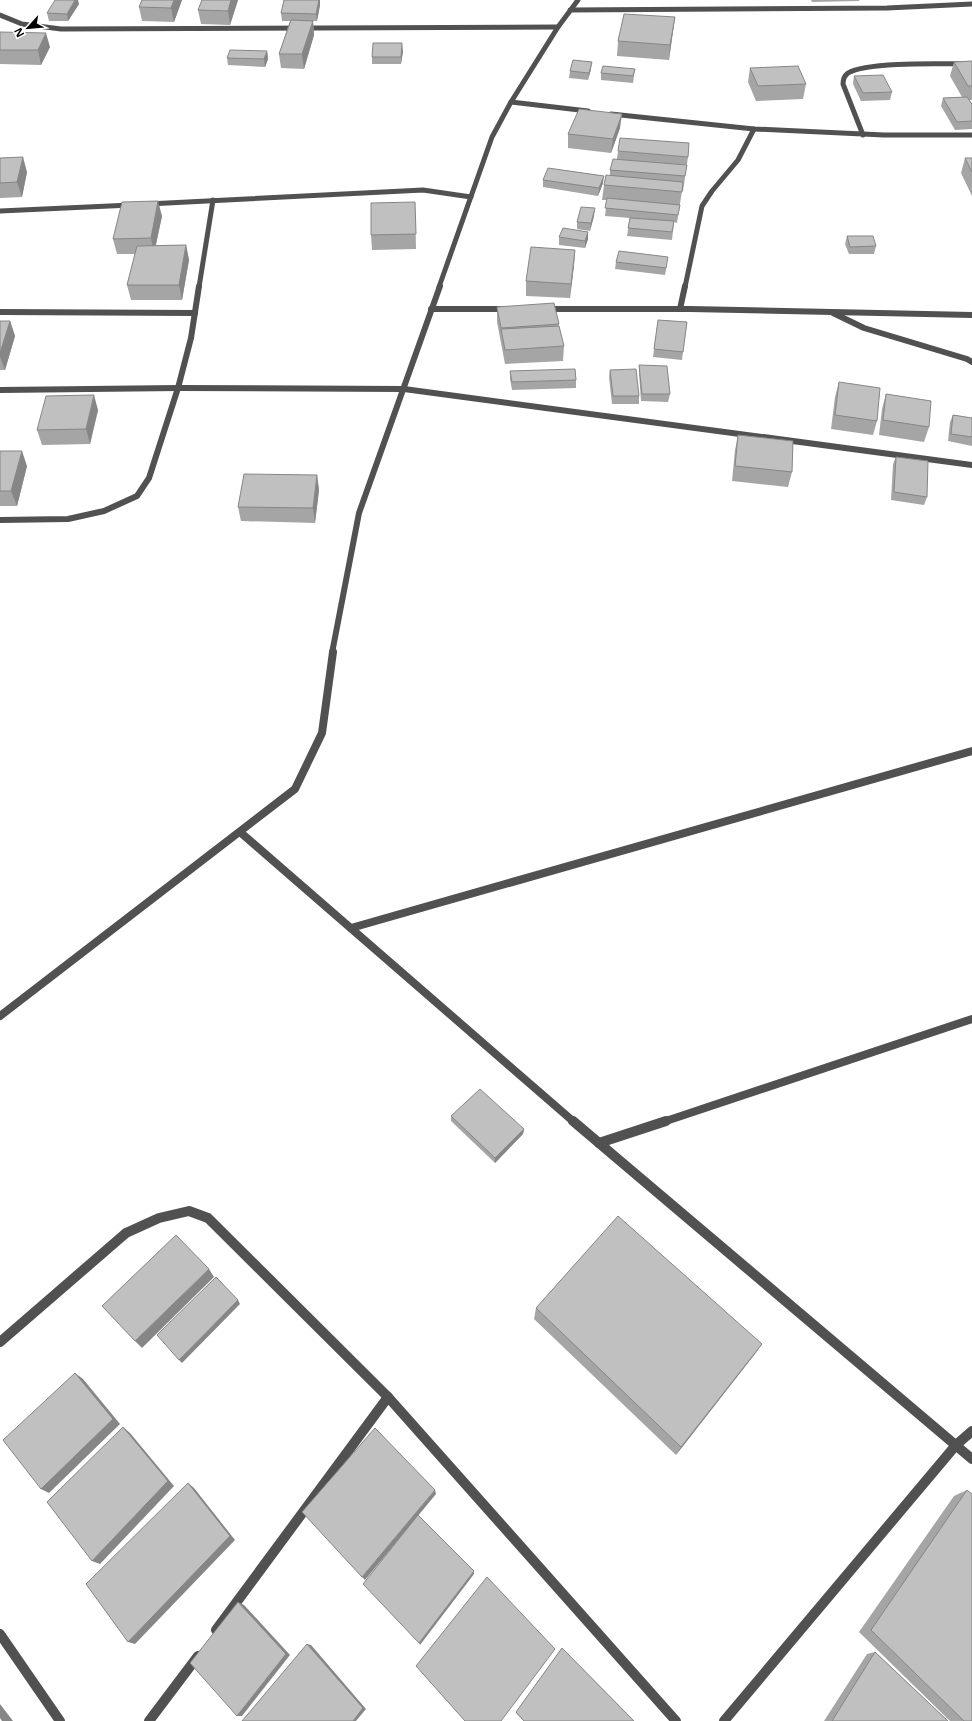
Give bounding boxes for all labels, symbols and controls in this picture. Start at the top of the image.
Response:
north arrow [8,8,48,48]
text: N [10,25,27,40]

